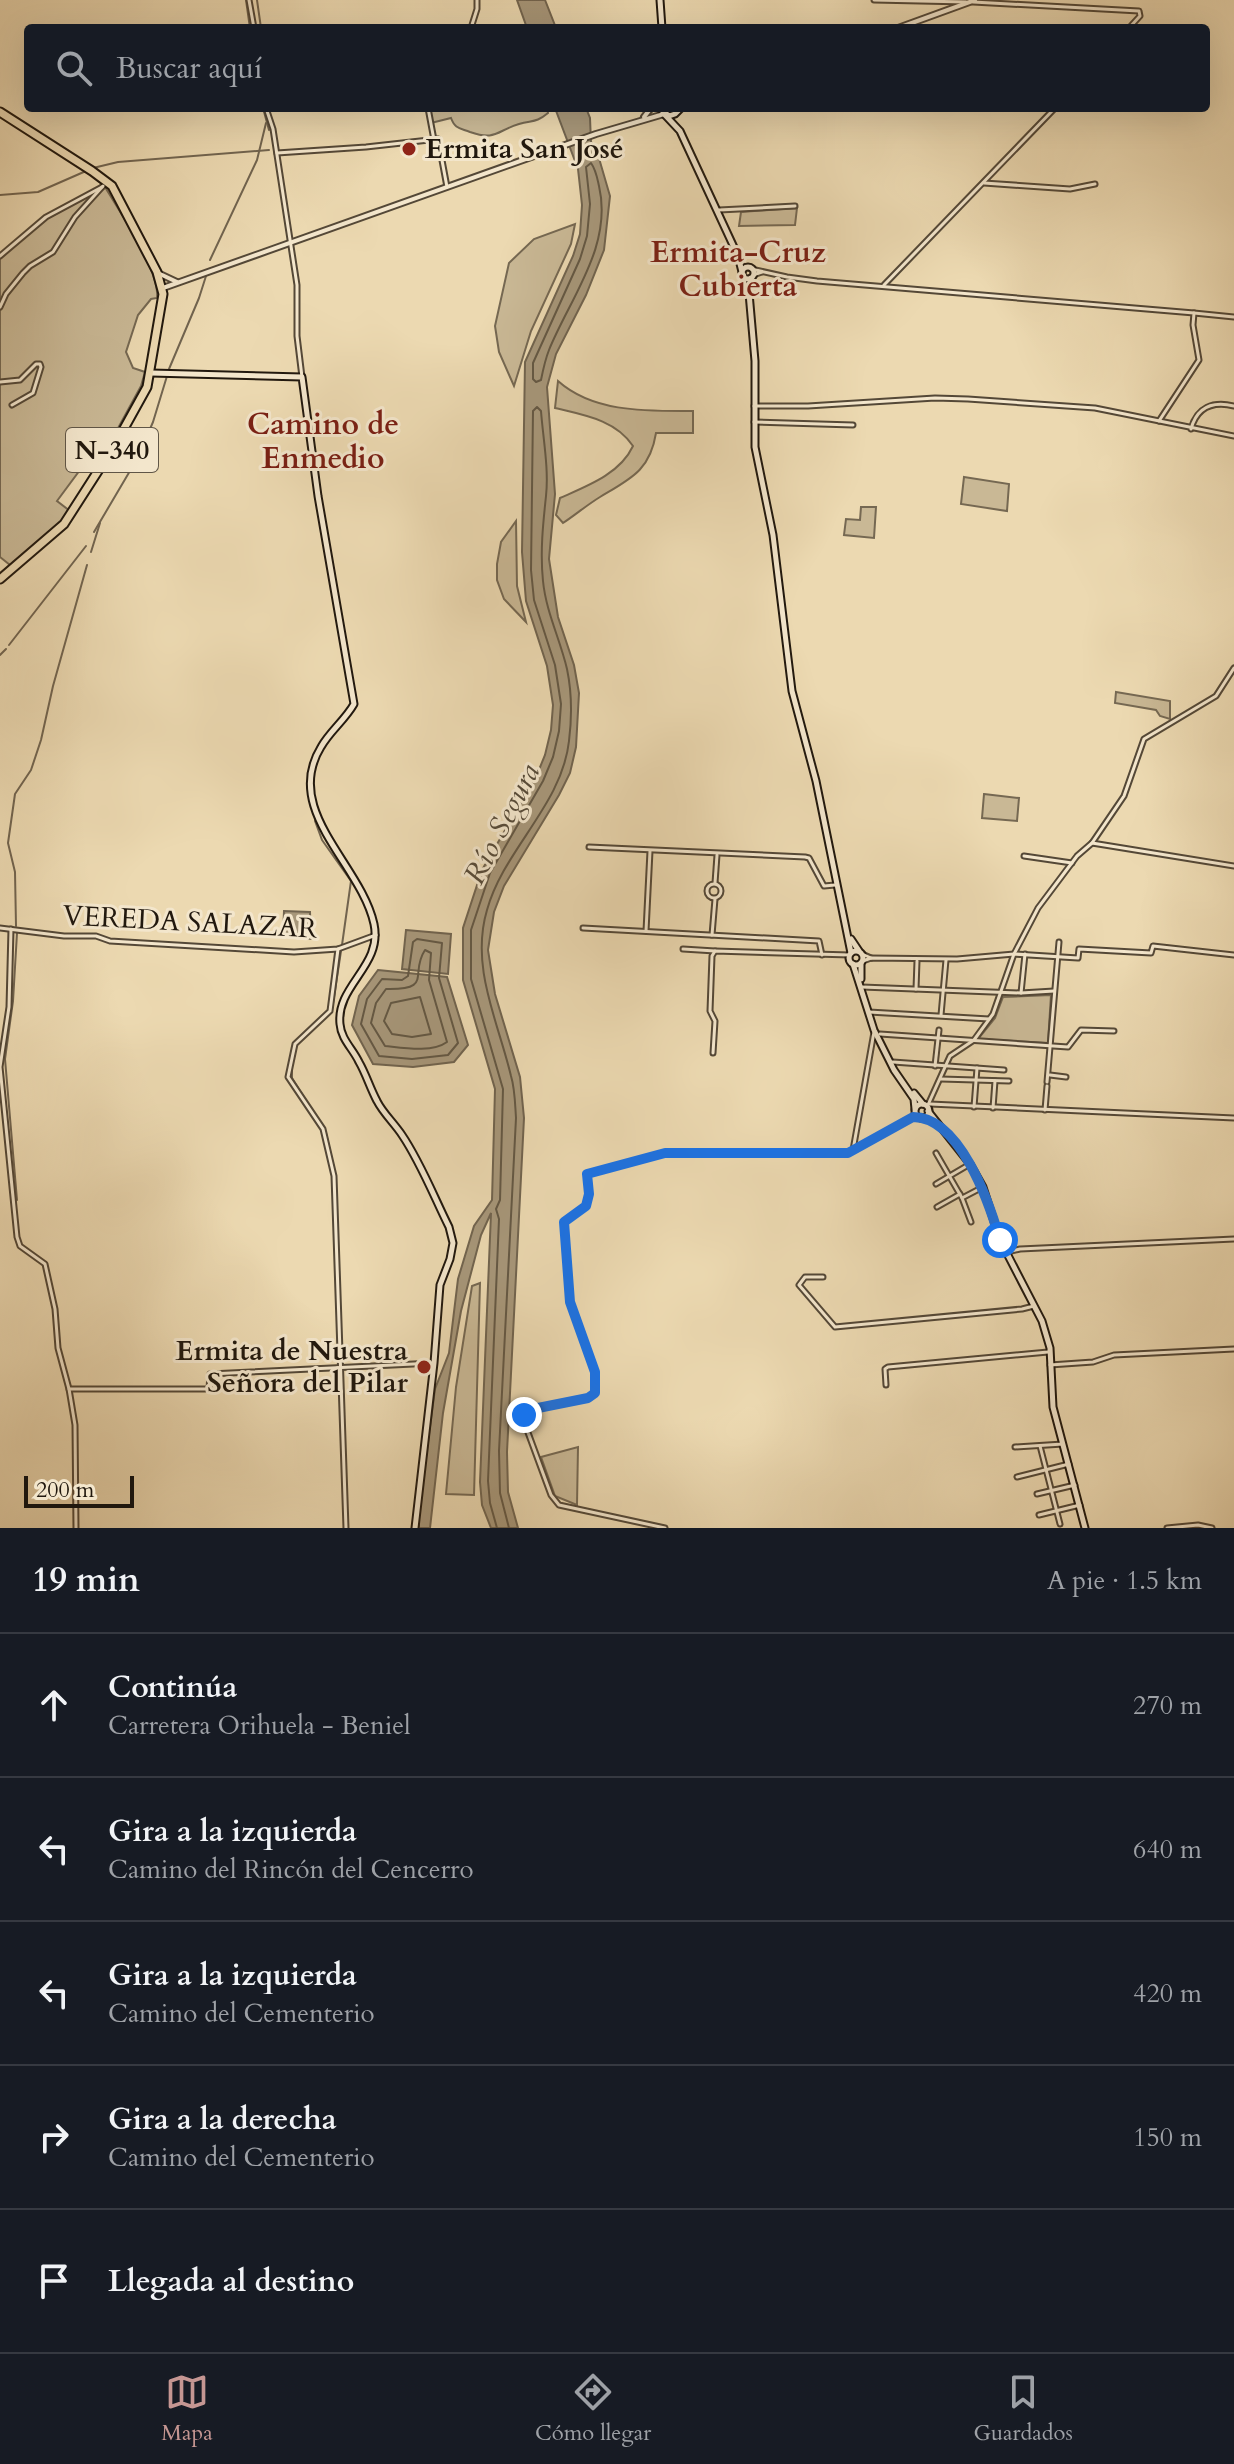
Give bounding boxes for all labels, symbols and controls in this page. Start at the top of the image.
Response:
search box [24,24,1210,112]
icon: search [52,46,96,90]
text: Buscar aquí [116,48,262,89]
place label: Ermita San José [425,130,624,168]
marker: Ermita San José [400,140,418,158]
district label: Ermita-Cruz Cubierta [650,232,826,307]
district label: Camino de Enmedio [247,404,399,479]
road number: N-340 [66,428,158,472]
water label: Río Segura [454,756,550,892]
street label: VEREDA SALAZAR [62,896,319,948]
route start [982,1222,1018,1258]
place label: Ermita de Nuestra Señora del Pilar [176,1332,409,1402]
marker: Ermita de Nuestra Señora del Pilar [415,1358,433,1376]
route end [506,1397,542,1433]
scale bar [24,1472,134,1508]
text: 200 m [36,1475,94,1505]
text: 19 min [32,1557,140,1603]
text: A pie · 1.5 km [1047,1563,1202,1598]
text: Continúa [108,1667,238,1708]
icon: ahead [32,1683,76,1727]
text: 270 m [1133,1688,1202,1723]
text: Carretera Orihuela - Beniel [108,1708,411,1743]
text: Gira a la izquierda [108,1811,357,1852]
icon: left [32,1827,76,1871]
text: 640 m [1133,1832,1202,1867]
text: Camino del Rincón del Cencerro [108,1852,474,1887]
text: Gira a la izquierda [108,1955,357,1996]
icon: left [32,1971,76,2015]
text: 420 m [1133,1976,1202,2011]
text: Camino del Cementerio [108,1996,375,2031]
text: Gira a la derecha [108,2099,337,2140]
icon: right [32,2115,76,2159]
text: 150 m [1133,2120,1202,2155]
text: Camino del Cementerio [108,2140,375,2175]
icon: arrive [32,2259,76,2303]
text: Llegada al destino [108,2261,354,2302]
tab: Mapa [161,2370,213,2448]
tab: Cómo llegar [535,2370,651,2448]
tab: Guardados [974,2370,1073,2448]

